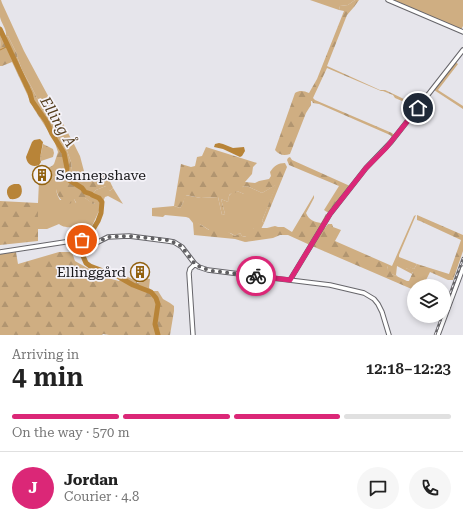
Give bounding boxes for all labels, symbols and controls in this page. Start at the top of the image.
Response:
pin [401,91,435,125]
water label: Elling Å [36,92,80,150]
icon: home [407,97,429,119]
building icon: Sennepshave [31,164,53,186]
place label: Sennepshave [56,167,146,183]
pin [65,223,99,257]
icon: bag [71,229,93,251]
courier [236,256,276,296]
building icon: Ellinggård [129,261,151,283]
place label: Ellinggård [57,264,126,280]
icon: bike [245,265,267,287]
map controls [407,279,451,323]
button: layers [407,279,451,323]
text: Arriving in [12,347,79,362]
text: 12:18–12:23 [366,360,451,378]
text: 4 min [12,362,84,392]
text: On the way · 570 m [12,425,129,440]
button: chat [357,467,399,509]
button: phone [409,467,451,509]
text: Jordan [64,471,118,489]
text: J [28,479,38,497]
text: Courier · 4.8 [64,489,139,504]

